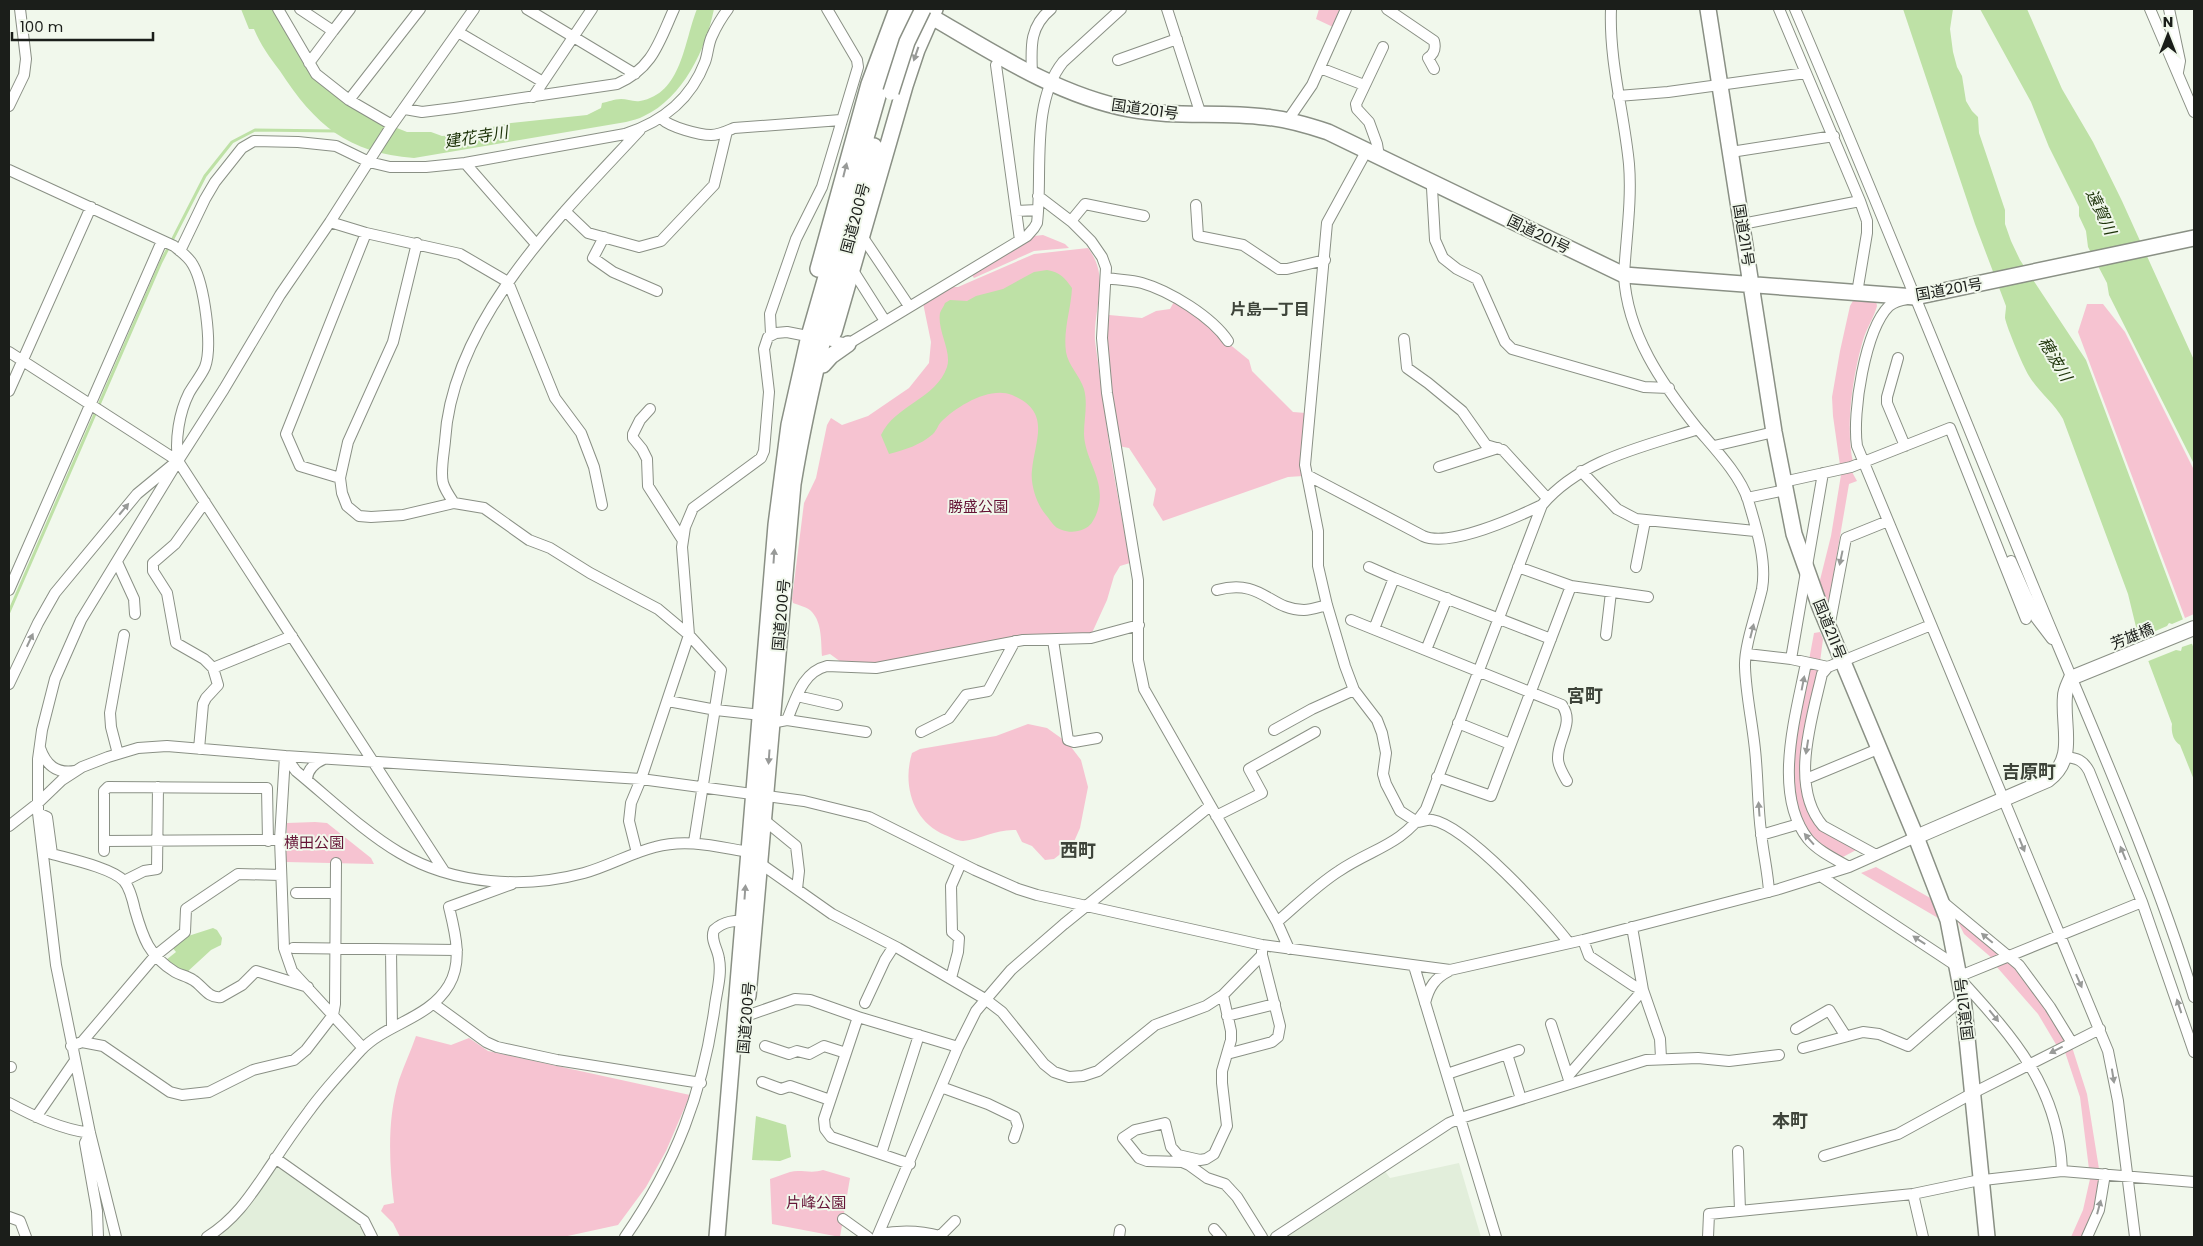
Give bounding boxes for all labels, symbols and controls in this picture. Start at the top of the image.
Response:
scale bar [12,10,154,42]
north arrow [2143,10,2193,60]
text: N [2163,12,2173,32]
text: 100 m [20,16,63,37]
one-way arrow [912,46,919,61]
street label: 国道201号 [1110,94,1180,124]
water label: 建花寺川 [443,120,511,153]
one-way arrow [841,162,849,177]
street label: 国道200号 [835,180,875,256]
water label: 遠賀川 [2080,185,2122,240]
street label: 国道211号 [1729,202,1759,268]
street label: 国道201号 [1504,210,1574,258]
street label: 国道201号 [1914,273,1984,305]
district label: 片島一丁目 [1230,298,1310,321]
water label: 穂波川 [2033,332,2078,387]
park label: 勝盛公園 [948,496,1008,517]
one-way arrow [118,503,130,515]
one-way arrow [770,548,778,564]
one-way arrow [1837,551,1845,566]
street label: 国道200号 [767,578,795,652]
street label: 国道211号 [1808,596,1852,662]
street label: 芳雄橋 [2107,618,2157,654]
one-way arrow [1748,624,1756,639]
one-way arrow [26,633,34,647]
one-way arrow [1799,674,1807,690]
district label: 宮町 [1567,683,1603,708]
one-way arrow [1802,739,1810,755]
one-way arrow [764,749,772,765]
district label: 吉原町 [2002,759,2056,784]
one-way arrow [1754,801,1762,817]
park label: 横田公園 [284,832,344,853]
one-way arrow [1804,833,1815,846]
district label: 西町 [1060,838,1096,863]
one-way arrow [2018,838,2026,853]
one-way arrow [2118,846,2126,860]
one-way arrow [742,884,750,900]
one-way arrow [1981,932,1993,944]
one-way arrow [1912,936,1925,945]
one-way arrow [2076,974,2084,988]
street label: 国道211号 [1950,976,1978,1042]
street label: 国道200号 [732,981,760,1055]
one-way arrow [2175,998,2182,1013]
one-way arrow [1988,1009,1999,1022]
one-way arrow [2049,1046,2063,1054]
one-way arrow [2110,1068,2118,1084]
district label: 本町 [1772,1108,1808,1133]
park label: 片峰公園 [786,1192,846,1213]
one-way arrow [2095,1199,2103,1214]

